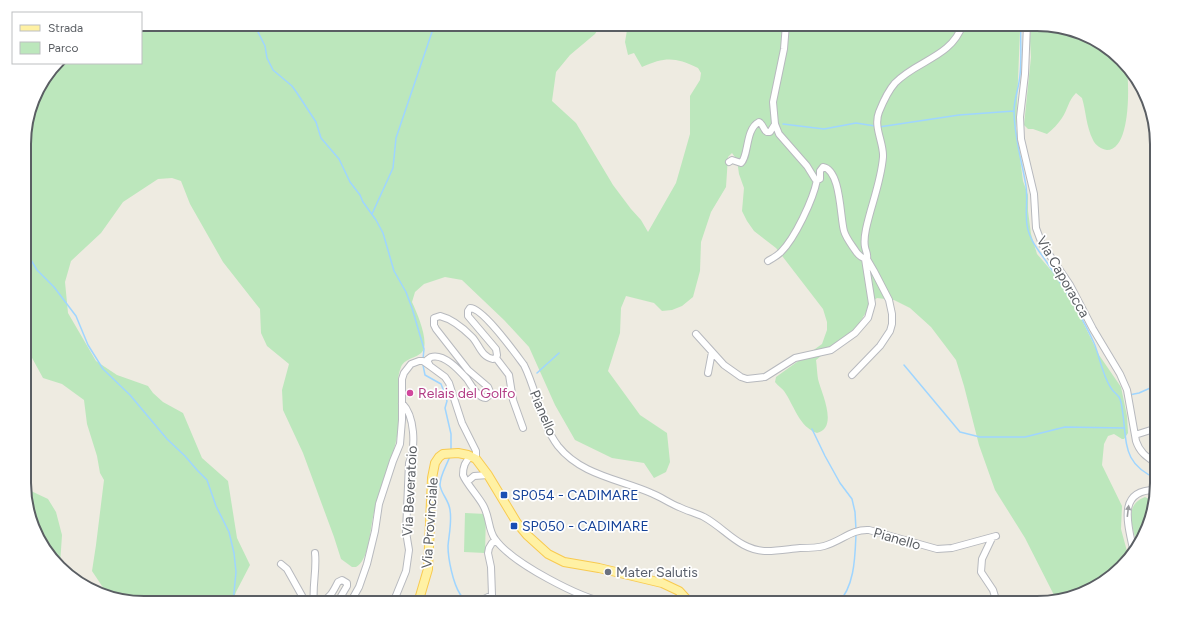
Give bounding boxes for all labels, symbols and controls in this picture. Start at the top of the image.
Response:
legend [12,12,142,64]
text: Strada [48,21,83,35]
text: Parco [48,41,78,55]
street label: Via Caporacca [1033,233,1093,321]
place label: Relais del Golfo [418,385,515,402]
street label: Pianello [526,387,560,439]
marker: Relais del Golfo [405,388,415,398]
street label: Via Beveratoio [399,445,421,537]
street label: Via Provinciale [418,477,442,569]
place label: SP054 - CADIMARE [512,487,639,504]
marker: SP054 - CADIMARE [499,490,509,500]
one-way arrow [1125,505,1132,517]
place label: SP050 - CADIMARE [522,518,649,535]
marker: SP050 - CADIMARE [509,521,519,531]
street label: Pianello [871,524,923,554]
place label: Mater Salutis [616,564,698,581]
marker: Mater Salutis [603,567,613,577]

